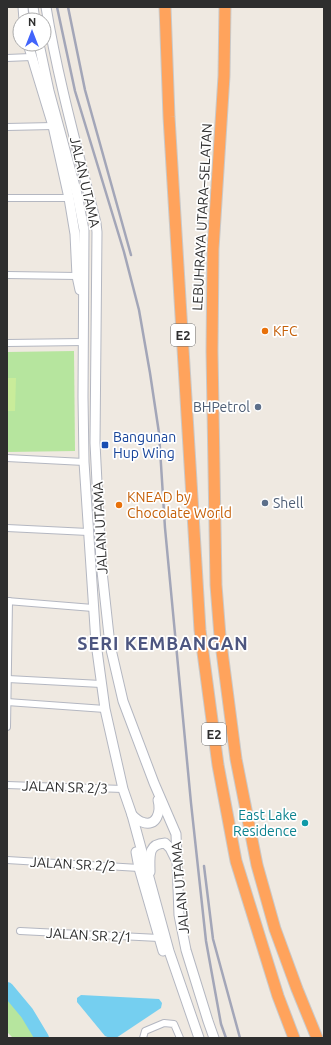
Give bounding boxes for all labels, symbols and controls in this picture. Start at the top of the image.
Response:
north arrow [12,12,52,52]
text: N [28,16,36,28]
street label: LEBUHRAYA UTARA–SELATAN [189,123,215,311]
street label: JALAN UTAMA [67,135,103,229]
place label: KFC [273,323,298,339]
road number: E2 [171,324,195,346]
marker: KFC [260,326,270,336]
place label: BHPetrol [193,399,250,415]
marker: BHPetrol [253,402,263,412]
place label: Bangunan Hup Wing [113,429,176,461]
marker: Bangunan Hup Wing [100,440,110,450]
street label: JALAN UTAMA [90,481,110,575]
place label: KNEAD by Chocolate World [127,489,232,521]
place label: Shell [273,495,304,511]
marker: Shell [260,498,270,508]
marker: KNEAD by Chocolate World [114,500,124,510]
district label: SERI KEMBANGAN [77,633,249,653]
road number: E2 [202,723,226,745]
street label: JALAN SR 2/3 [22,778,108,796]
place label: East Lake Residence [233,807,297,839]
marker: East Lake Residence [300,818,310,828]
street label: JALAN UTAMA [168,841,192,935]
street label: JALAN SR 2/2 [30,854,116,874]
street label: JALAN SR 2/1 [46,925,132,945]

